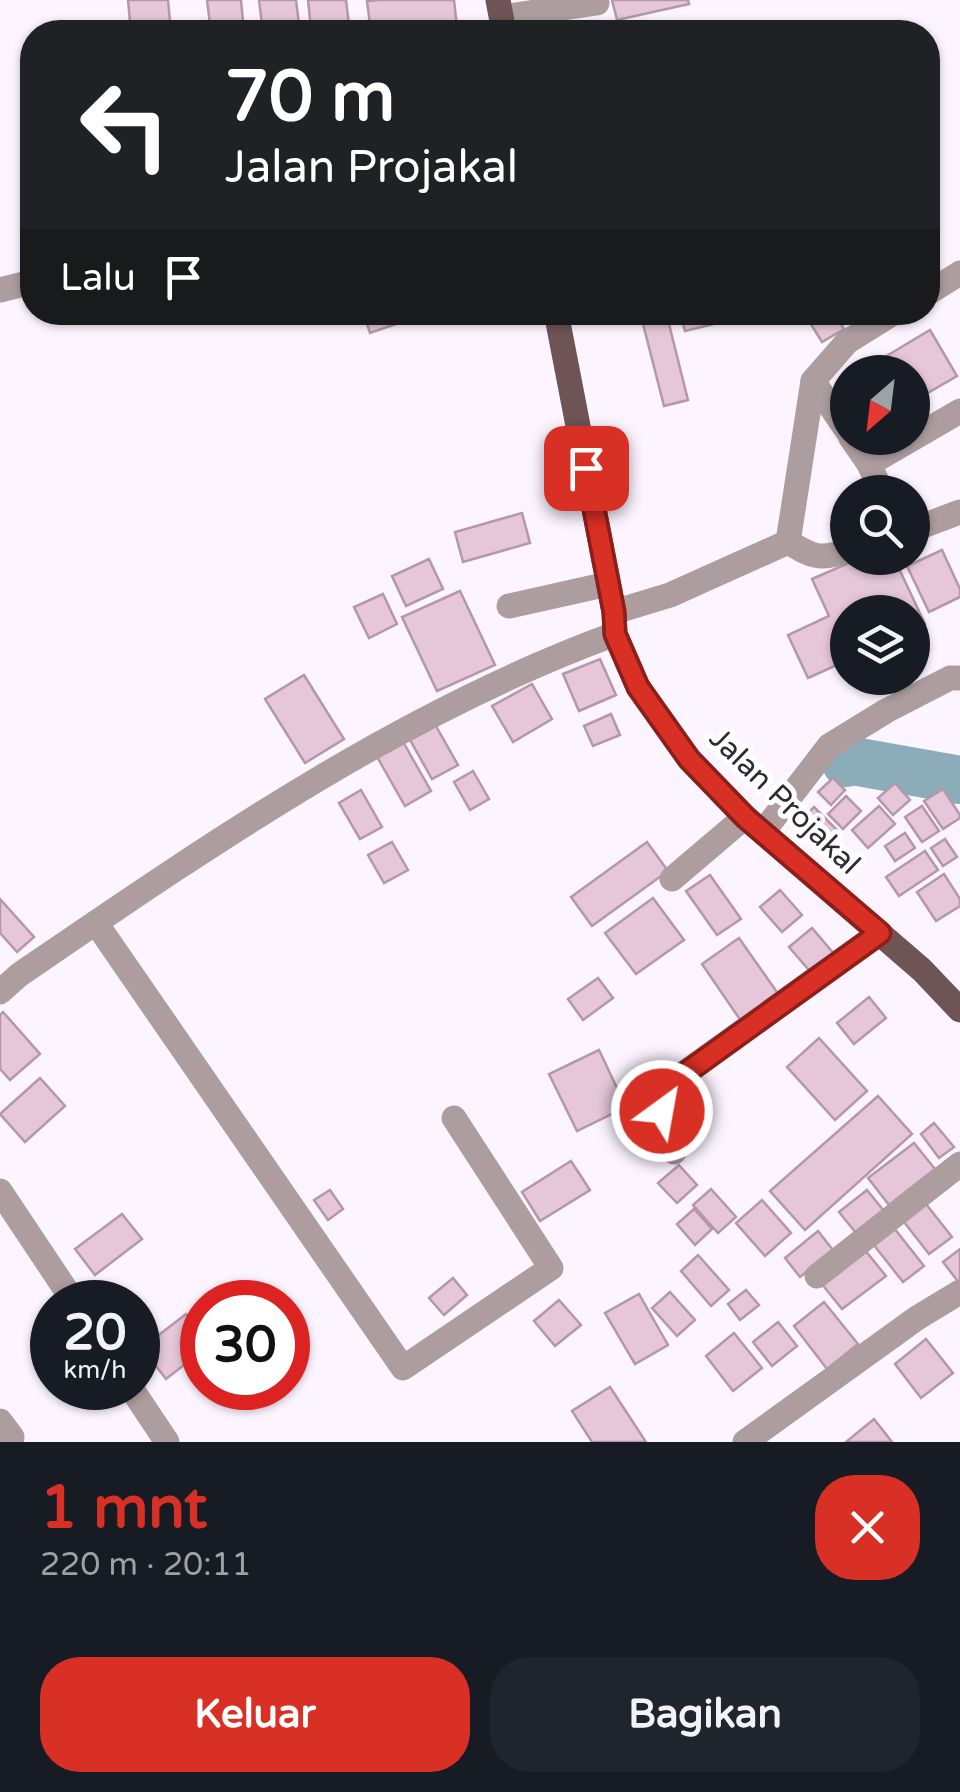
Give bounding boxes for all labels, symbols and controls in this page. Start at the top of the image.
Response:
text: 70 m [225,56,395,140]
icon: left [60,60,190,190]
text: Jalan Projakal [225,141,518,195]
icon: arrive [156,250,211,305]
text: Lalu [60,255,136,301]
north arrow [830,355,930,455]
map controls [830,355,930,695]
pin [544,426,629,511]
icon: arrive [559,441,614,496]
button: search [830,475,930,575]
button: layers [830,595,930,695]
street label: Jalan Projakal [702,720,868,883]
position arrow [610,1059,714,1163]
speed limit sign: 30 [180,1280,310,1410]
text: 20 [64,1303,126,1363]
text: km/h [64,1355,126,1385]
text: 1 mnt [40,1472,207,1544]
button: close [815,1475,920,1580]
text: 220 m · 20:11 [40,1546,252,1584]
button: Keluar [40,1657,470,1772]
button: Bagikan [490,1657,920,1772]

